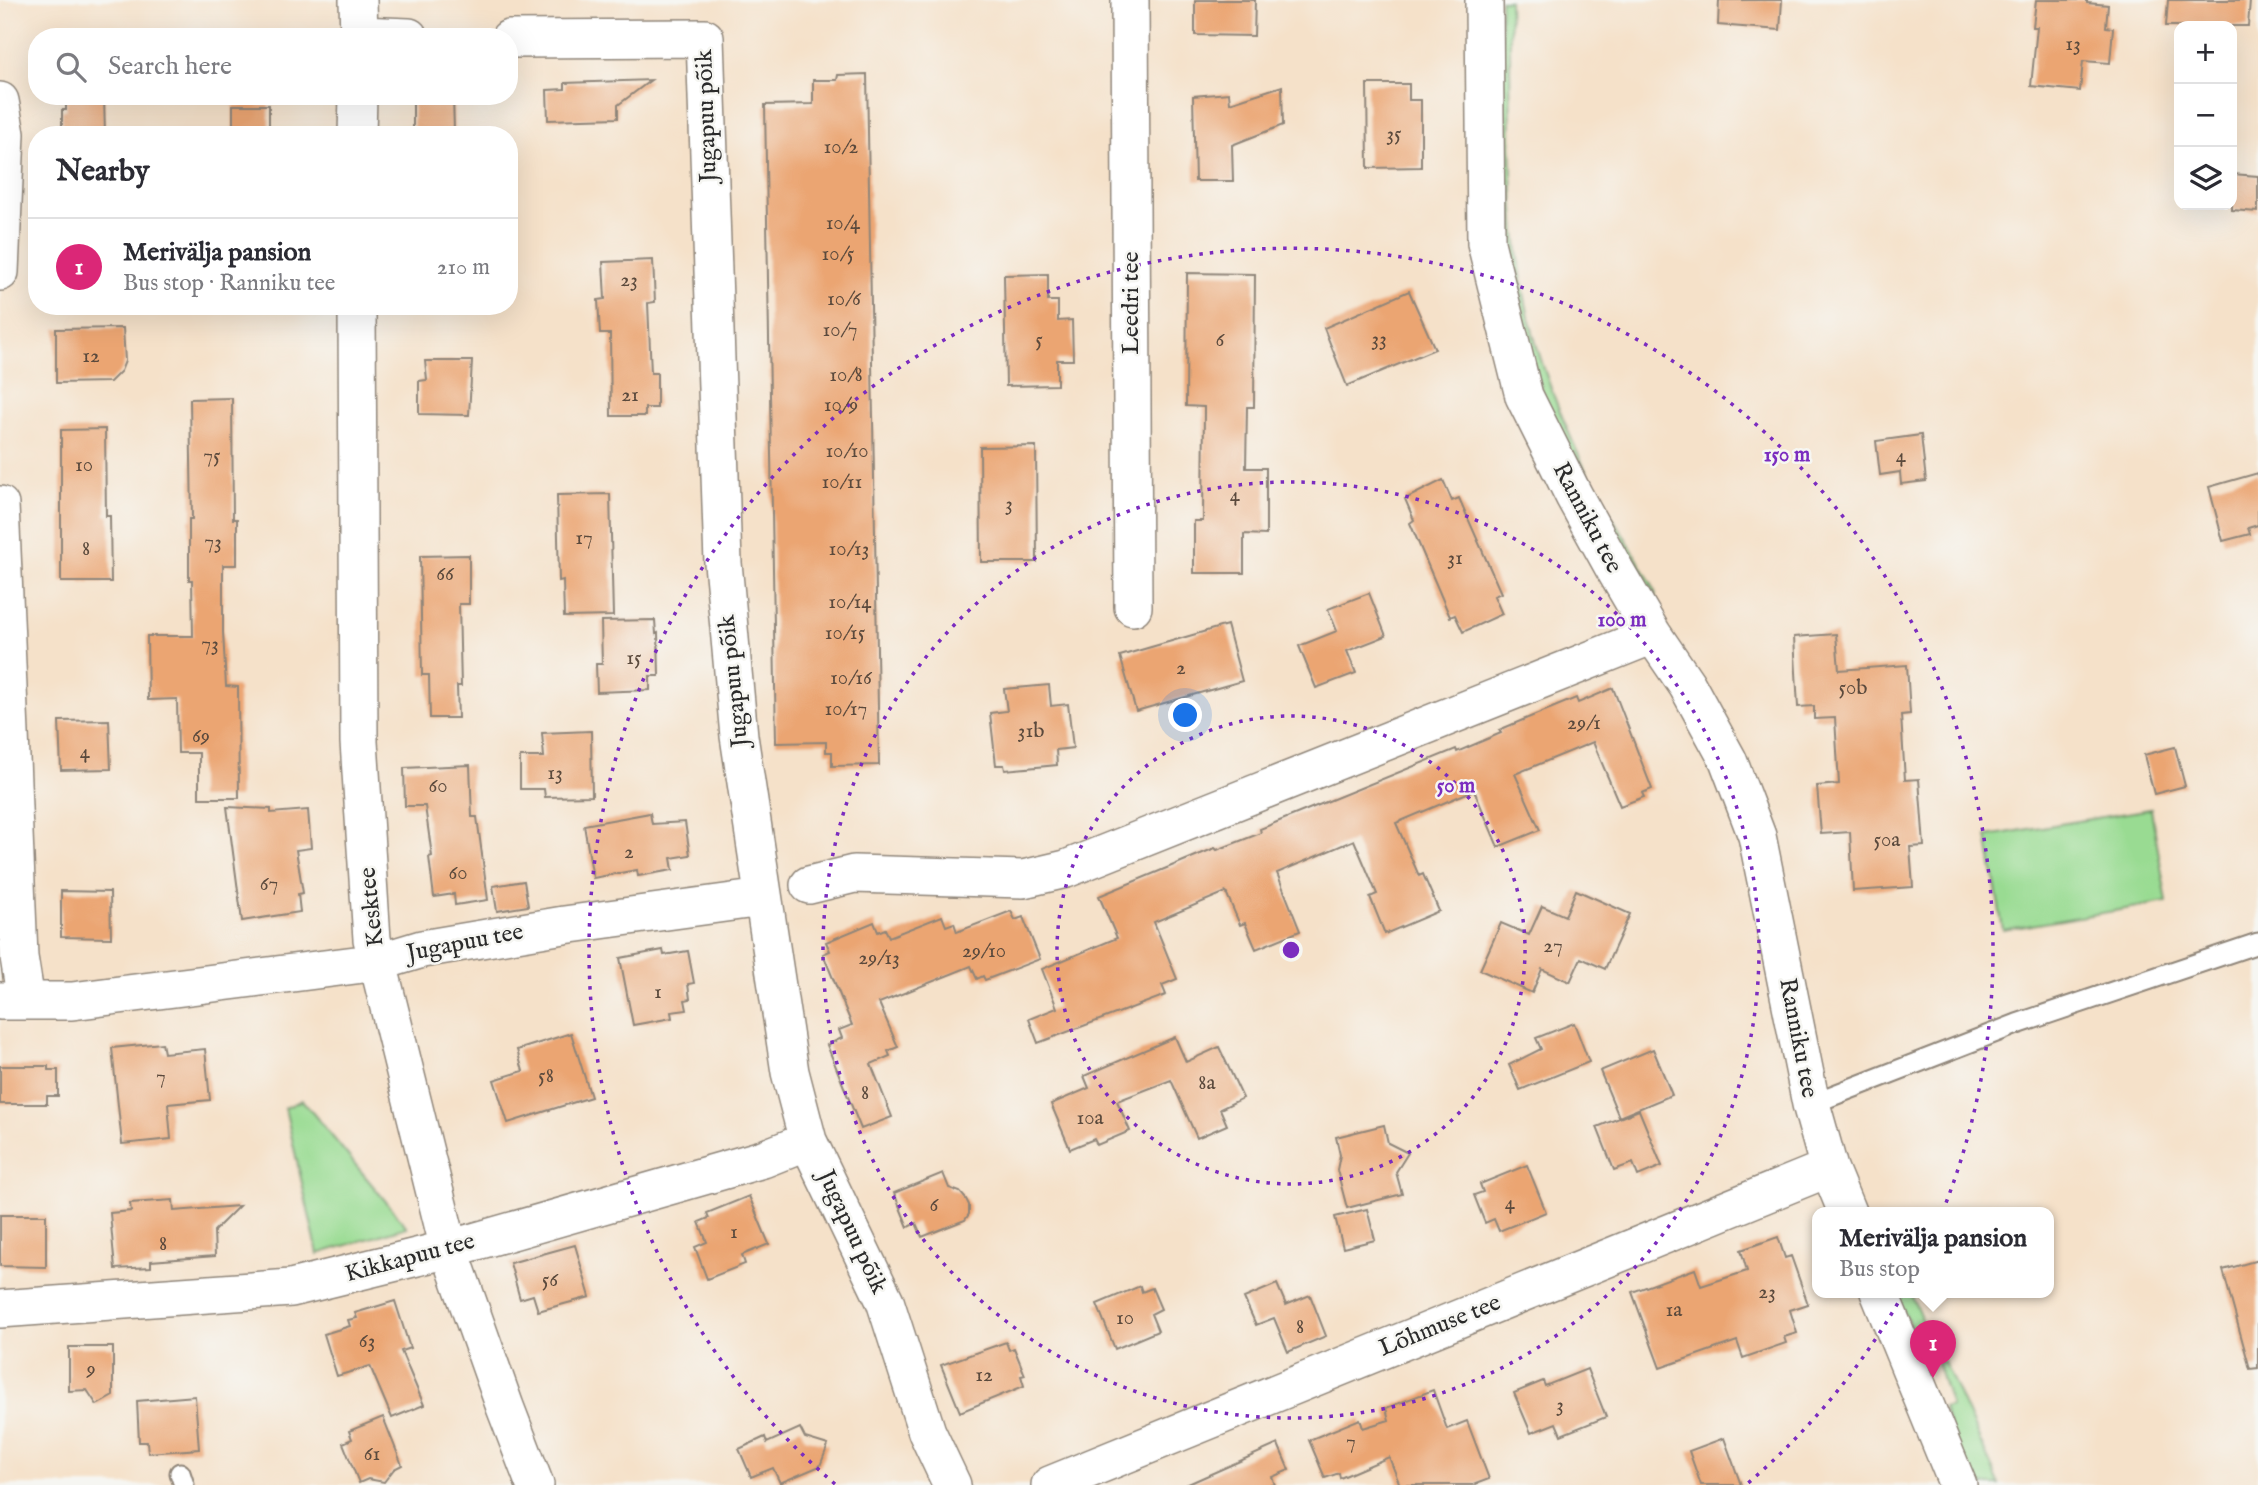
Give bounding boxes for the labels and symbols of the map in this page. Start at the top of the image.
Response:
house number: 13 [2065,31,2081,58]
street label: Jugapuu põik [689,49,725,186]
house number: 35 [1386,121,1402,148]
house number: 10/2 [824,134,859,161]
house number: 10/4 [826,210,861,237]
house number: 10/5 [822,241,855,268]
street label: Leedri tee [1116,252,1147,354]
house number: 23 [620,267,638,294]
house number: 10/6 [827,286,862,313]
house number: 10/7 [822,317,858,344]
house number: 33 [1371,326,1387,353]
house number: 5 [1035,327,1043,354]
house number: 6 [1216,327,1226,354]
house number: 12 [82,343,100,370]
house number: 10/8 [829,362,863,389]
house number: 21 [621,382,639,409]
house number: 10/9 [824,392,858,419]
house number: 10/10 [825,438,869,465]
text: 150 m [1764,442,1811,469]
house number: 75 [203,443,221,470]
house number: 4 [1896,443,1907,470]
house number: 10 [75,452,93,479]
street label: Ranniku tee [1545,457,1629,579]
house number: 10/11 [822,469,862,496]
house number: 4 [1230,482,1241,509]
house number: 3 [1005,491,1013,518]
house number: 17 [575,525,593,552]
house number: 73 [204,529,222,556]
house number: 8 [82,536,90,563]
house number: 10/13 [829,536,869,563]
house number: 31 [1447,545,1463,572]
house number: 66 [436,561,455,588]
house number: 10/14 [828,589,872,616]
text: 100 m [1597,607,1647,634]
street label: Jugapuu põik [712,613,757,752]
house number: 10/15 [825,620,866,647]
house number: 73 [201,631,219,658]
house number: 15 [626,645,642,672]
house number: 2 [1176,655,1186,682]
house number: 10/16 [830,665,873,692]
house number: 50b [1838,675,1868,702]
house number: 10/17 [825,696,867,723]
your location [1168,698,1202,732]
house number: 29/1 [1567,710,1601,737]
house number: 31b [1018,718,1044,745]
house number: 69 [192,723,210,750]
house number: 4 [80,739,91,766]
house number: 13 [547,760,563,787]
house number: 60 [428,773,448,800]
text: 50 m [1437,773,1476,800]
house number: 50a [1874,827,1901,854]
house number: 2 [624,839,634,866]
house number: 60 [448,860,468,887]
street label: Kesktee [352,866,392,948]
house number: 67 [260,871,278,898]
street label: Jugapuu tee [401,917,526,970]
house number: 27 [1543,933,1563,960]
house number: 29/10 [962,938,1006,965]
centre of rings [1279,938,1303,962]
house number: 29/13 [858,945,900,972]
street label: Ranniku tee [1771,976,1825,1100]
house number: 1 [654,979,662,1006]
house number: 58 [538,1063,554,1090]
house number: 7 [156,1064,166,1091]
house number: 8a [1198,1070,1217,1097]
house number: 8 [861,1080,869,1107]
house number: 10a [1076,1105,1104,1132]
street label: Jugapuu põik [809,1162,894,1299]
house number: 4 [1505,1190,1516,1217]
house number: 6 [930,1192,940,1219]
house number: 1 [730,1219,738,1246]
street label: Kikkapuu tee [342,1226,478,1290]
house number: 8 [159,1231,167,1258]
house number: 56 [542,1267,559,1294]
house number: 23 [1758,1279,1776,1306]
street label: Lõhmuse tee [1375,1288,1505,1364]
house number: 1a [1666,1297,1683,1324]
house number: 10 [1116,1305,1134,1332]
house number: 8 [1296,1314,1304,1341]
pin: 1 [1910,1320,1956,1378]
house number: 63 [359,1328,375,1355]
house number: 9 [85,1356,96,1383]
house number: 12 [975,1362,993,1389]
house number: 3 [1556,1392,1564,1419]
house number: 7 [1346,1429,1356,1456]
house number: 61 [364,1441,380,1468]

